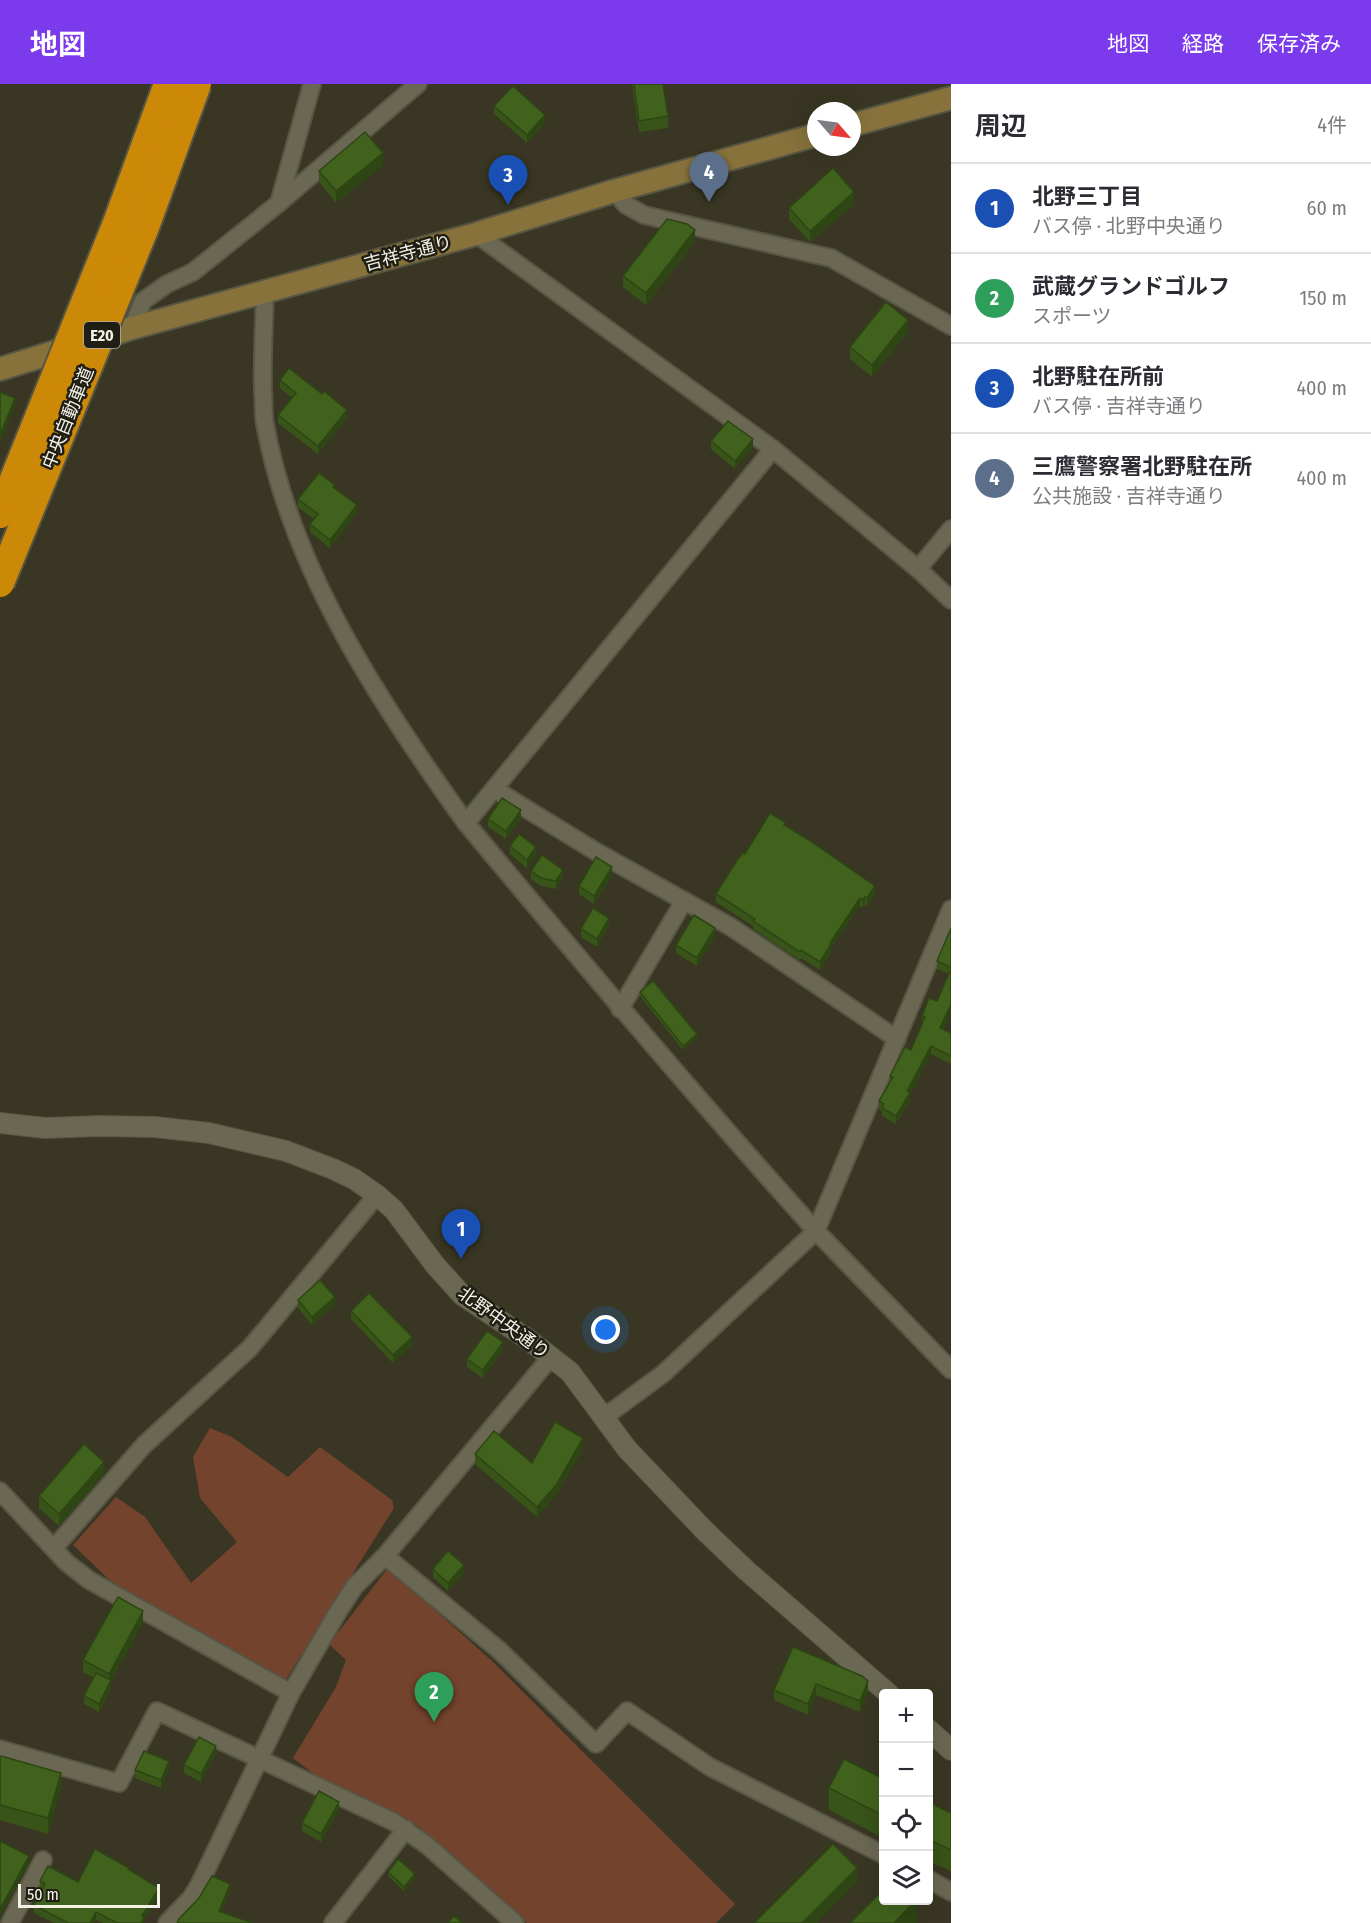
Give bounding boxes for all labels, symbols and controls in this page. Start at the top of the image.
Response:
text: 地図 [30,28,86,61]
text: 地図 [1107,31,1149,57]
text: 経路 [1182,31,1224,57]
text: 保存済み [1257,31,1341,57]
north arrow [807,102,861,156]
text: 周辺 [975,111,1027,142]
text: 4件 [1317,113,1347,137]
pin: 4 [690,152,728,202]
pin: 3 [488,156,528,205]
text: 北野三丁目 [1032,183,1142,210]
text: 1 [990,196,999,220]
text: 60 m [1307,196,1347,220]
text: バス停 · 北野中央通り [1032,214,1226,238]
street label: 吉祥寺通り [362,231,454,275]
text: 武蔵グランドゴルフ [1032,273,1230,300]
text: 2 [990,286,999,310]
text: 150 m [1300,286,1347,310]
text: スポーツ [1032,304,1112,328]
road number: E20 [84,322,120,348]
text: 北野駐在所前 [1032,363,1164,390]
street label: 中央自動車道 [38,364,98,472]
text: 3 [990,376,999,400]
text: 400 m [1296,376,1347,400]
text: バス停 · 吉祥寺通り [1032,394,1206,418]
text: 三鷹警察署北野駐在所 [1032,453,1252,480]
text: 4 [989,466,1000,490]
text: 400 m [1296,466,1347,490]
text: 公共施設 · 吉祥寺通り [1032,484,1226,508]
pin: 1 [442,1210,480,1259]
street label: 北野中央通り [454,1282,554,1364]
your location [591,1315,620,1344]
pin: 2 [414,1672,454,1722]
map controls [879,1689,933,1905]
button: + [879,1689,933,1743]
button: − [879,1743,933,1797]
button: locate [879,1797,933,1851]
button: layers [879,1851,933,1905]
scale bar [18,1881,160,1908]
text: 50 m [27,1885,59,1904]

